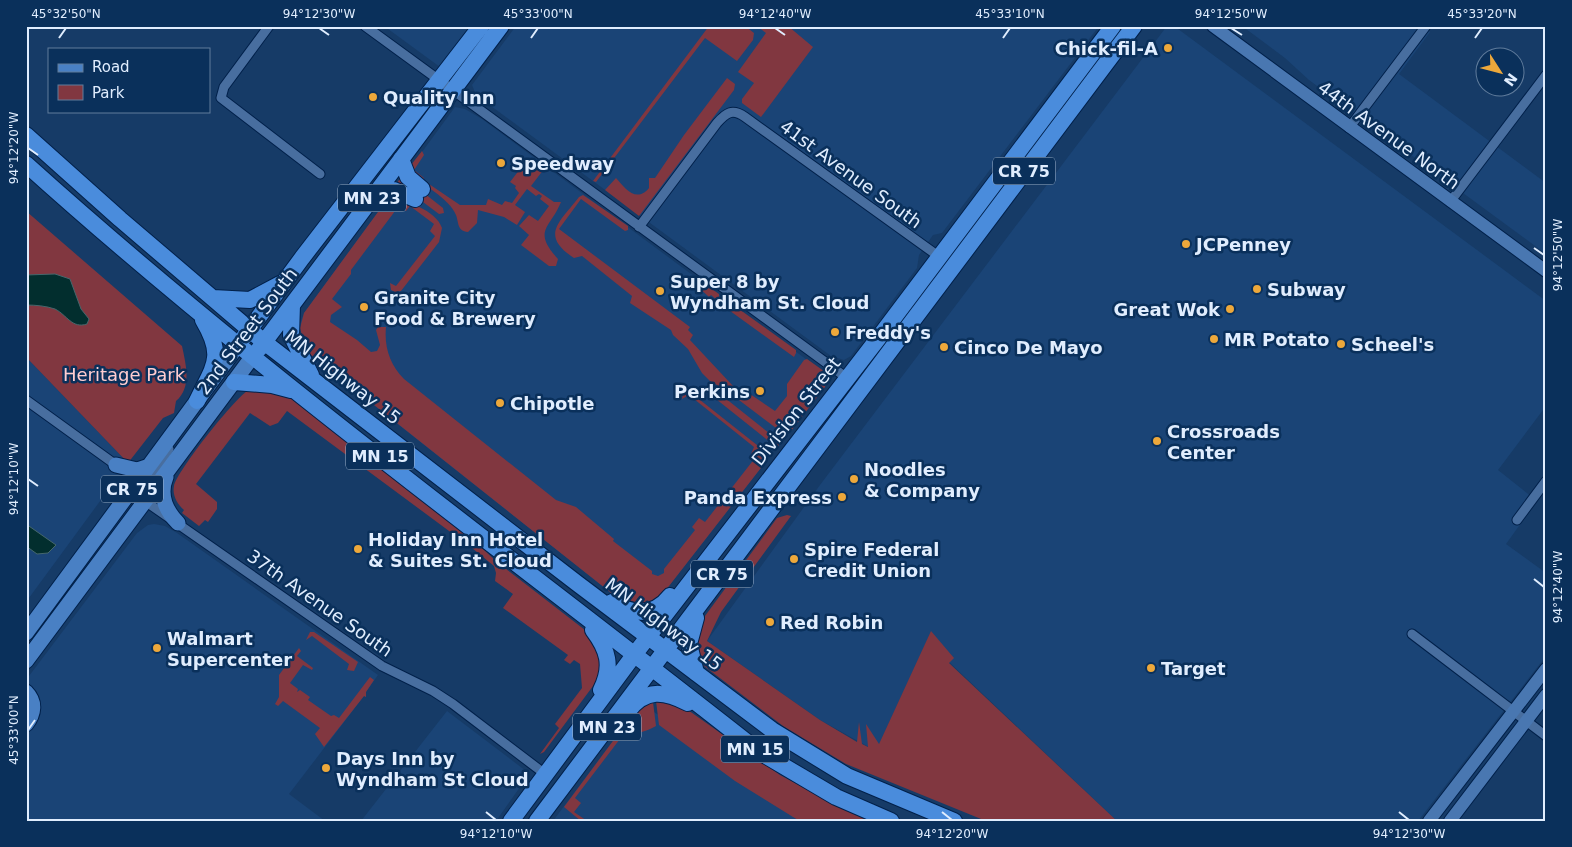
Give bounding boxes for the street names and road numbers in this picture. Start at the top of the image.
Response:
street label: 44th Avenue North [1314,77,1464,193]
street label: 41st Avenue South [776,116,926,232]
road number: CR 75 [993,158,1055,185]
road number: MN 23 [338,184,406,212]
street label: 2nd Street South [193,264,301,398]
street label: MN Highway 15 [281,325,405,429]
street label: Division Street [747,353,845,469]
road number: MN 15 [346,442,414,470]
road number: CR 75 [101,476,163,502]
street label: 37th Avenue South [244,545,396,661]
road number: CR 75 [691,560,753,588]
street label: MN Highway 15 [601,573,727,675]
road number: MN 23 [573,714,641,740]
road number: MN 15 [721,736,789,762]

